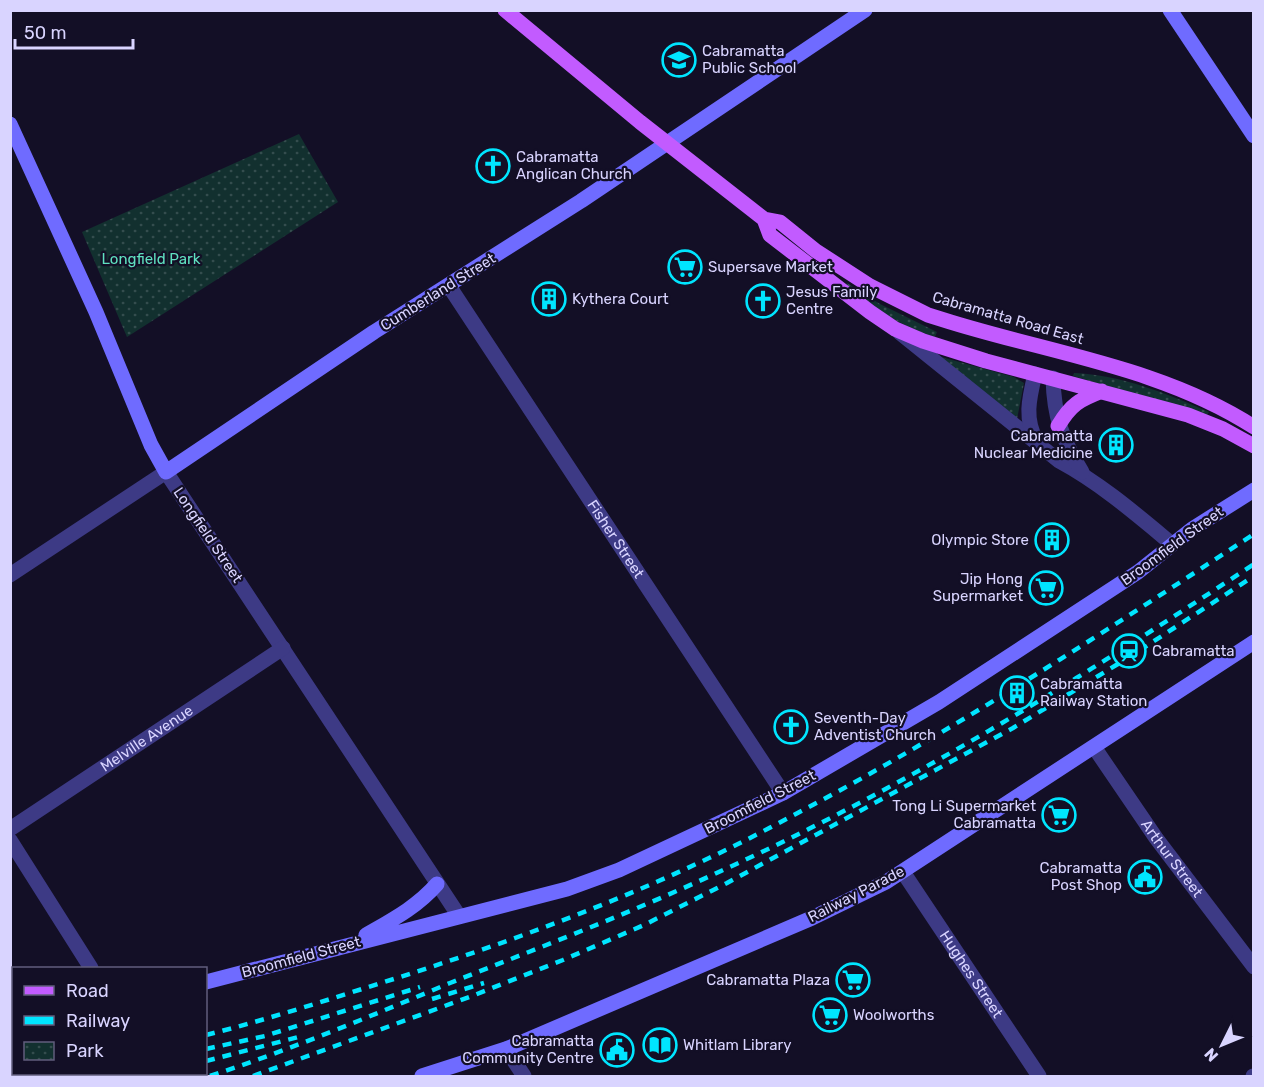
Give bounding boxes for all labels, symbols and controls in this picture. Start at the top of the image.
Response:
scale bar [15,12,134,50]
text: 50 m [24,22,67,44]
school or university icon: Cabramatta Public School [661,42,697,78]
place label: Cabramatta Public School [702,42,796,77]
church icon: Cabramatta Anglican Church [475,148,511,184]
place label: Cabramatta Anglican Church [516,148,632,183]
street label: Cumberland Street [377,249,499,335]
supermarket icon: Supersave Market [667,249,703,285]
park label: Longfield Park [101,250,201,268]
place label: Supersave Market [708,258,833,276]
building icon: Kythera Court [531,281,567,317]
church icon: Jesus Family Centre [745,283,781,319]
place label: Jesus Family Centre [786,283,877,318]
street label: Cabramatta Road East [930,288,1086,348]
place label: Kythera Court [572,290,669,308]
place label: Cabramatta Nuclear Medicine [974,427,1093,462]
building icon: Cabramatta Nuclear Medicine [1098,427,1134,463]
street label: Longfield Street [169,484,247,586]
street label: Fisher Street [583,496,648,582]
street label: Broomfield Street [1117,503,1227,589]
building icon: Olympic Store [1034,522,1070,558]
place label: Olympic Store [931,531,1029,549]
place label: Jip Hong Supermarket [933,570,1023,605]
supermarket icon: Jip Hong Supermarket [1028,570,1064,606]
station icon: Cabramatta [1111,633,1147,669]
place label: Cabramatta [1152,642,1235,660]
building icon: Cabramatta Railway Station [999,675,1035,711]
place label: Cabramatta Railway Station [1040,675,1147,710]
street label: Melville Avenue [97,701,196,776]
church icon: Seventh-Day Adventist Church [773,709,809,745]
place label: Seventh-Day Adventist Church [814,709,936,744]
street label: Broomfield Street [701,766,819,838]
place label: Tong Li Supermarket Cabramatta [892,797,1036,832]
supermarket icon: Tong Li Supermarket Cabramatta [1041,797,1077,833]
street label: Arthur Street [1137,816,1207,901]
place label: Cabramatta Post Shop [1039,859,1122,894]
public building icon: Cabramatta Post Shop [1127,859,1163,895]
street label: Railway Parade [805,862,907,926]
street label: Hughes Street [936,927,1007,1021]
street label: Broomfield Street [240,932,362,982]
supermarket icon: Cabramatta Plaza [835,962,871,998]
legend [12,967,207,1075]
place label: Cabramatta Plaza [706,971,830,989]
text: Road [66,980,109,1002]
supermarket icon: Woolworths [812,997,848,1033]
place label: Woolworths [853,1006,935,1024]
text: Railway [66,1010,130,1032]
north arrow [1192,1015,1252,1075]
library icon: Whitlam Library [642,1027,678,1063]
place label: Cabramatta Community Centre [462,1032,594,1067]
public building icon: Cabramatta Community Centre [599,1032,635,1068]
place label: Whitlam Library [683,1036,791,1054]
text: Park [66,1040,104,1062]
text: N [1201,1044,1222,1066]

